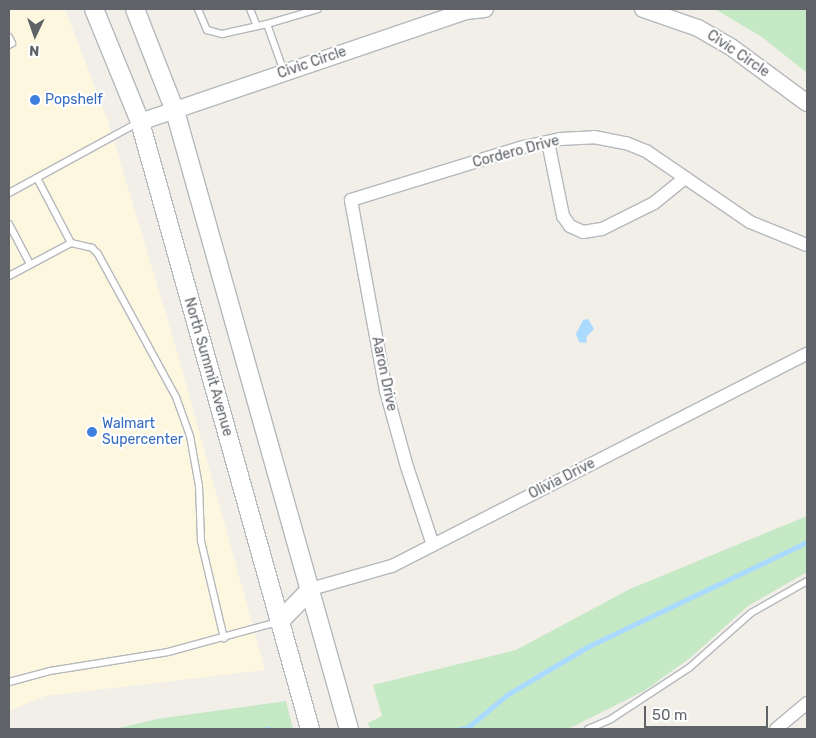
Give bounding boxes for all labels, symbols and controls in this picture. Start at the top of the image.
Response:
north arrow [10,10,60,60]
street label: Civic Circle [704,27,772,81]
text: N [29,42,40,59]
street label: Civic Circle [275,43,349,83]
place label: Popshelf [45,92,103,108]
marker: Popshelf [29,94,41,106]
street label: Cordero Drive [471,132,561,172]
street label: North Summit Avenue [180,296,236,438]
street label: Aaron Drive [368,335,400,413]
place label: Walmart Supercenter [102,416,183,448]
marker: Walmart Supercenter [86,426,98,438]
street label: Olivia Drive [526,455,598,503]
scale bar [646,696,770,728]
text: 50 m [652,706,687,724]

